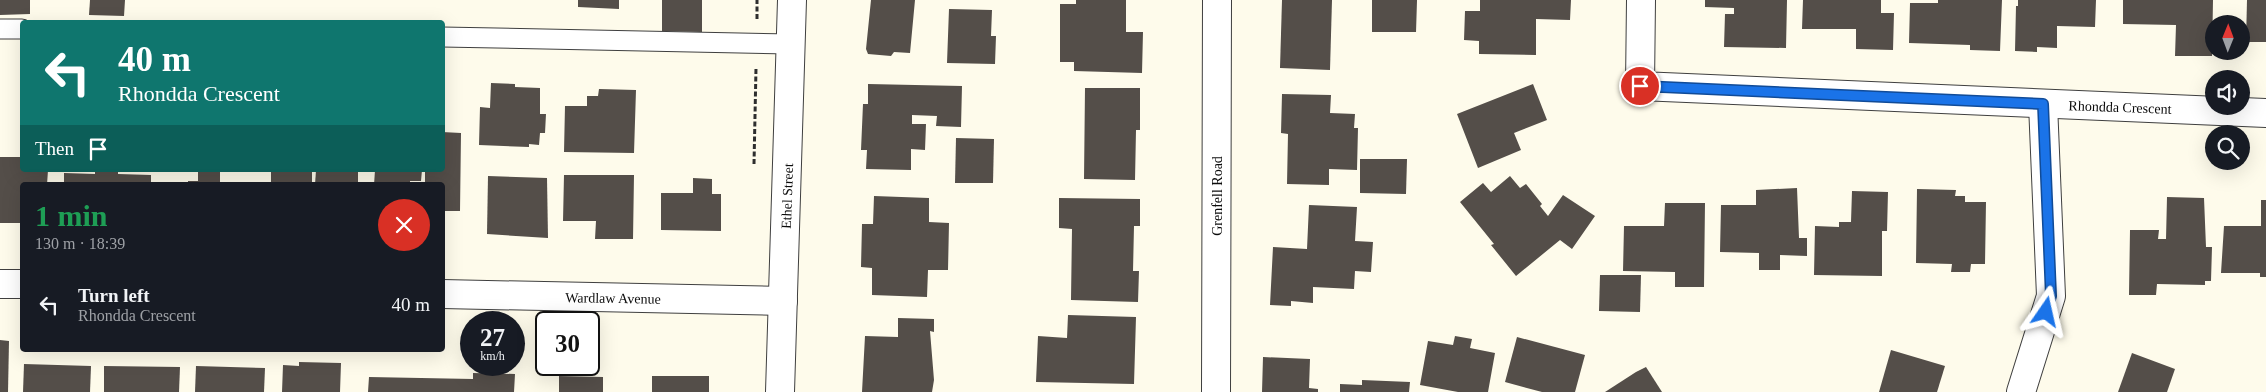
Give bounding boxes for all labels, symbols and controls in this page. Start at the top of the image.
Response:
north arrow [2205,15,2250,60]
map controls [2205,15,2250,170]
icon: left [35,40,100,105]
text: 40 m [118,40,191,79]
pin [1619,65,1661,107]
button: sound [2205,70,2250,115]
icon: arrive [1626,72,1654,100]
text: Rhondda Crescent [118,81,280,106]
street label: Rhondda Crescent [2068,98,2172,117]
button: search [2205,125,2250,170]
icon: arrive [84,135,112,163]
text: Then [35,138,74,159]
street label: Grenfell Road [1210,156,1225,236]
street label: Ethel Street [779,163,796,229]
text: 1 min [35,199,108,232]
button: close [378,199,430,251]
text: 130 m · 18:39 [35,235,125,252]
text: Turn left [78,285,150,306]
position arrow [2019,285,2071,337]
street label: Wardlaw Avenue [565,290,661,307]
icon: left [35,291,63,319]
text: 40 m [391,294,430,315]
text: Rhondda Crescent [78,307,196,324]
speed limit sign: 30 [535,311,600,376]
text: 27 [480,324,505,351]
text: km/h [480,349,505,363]

